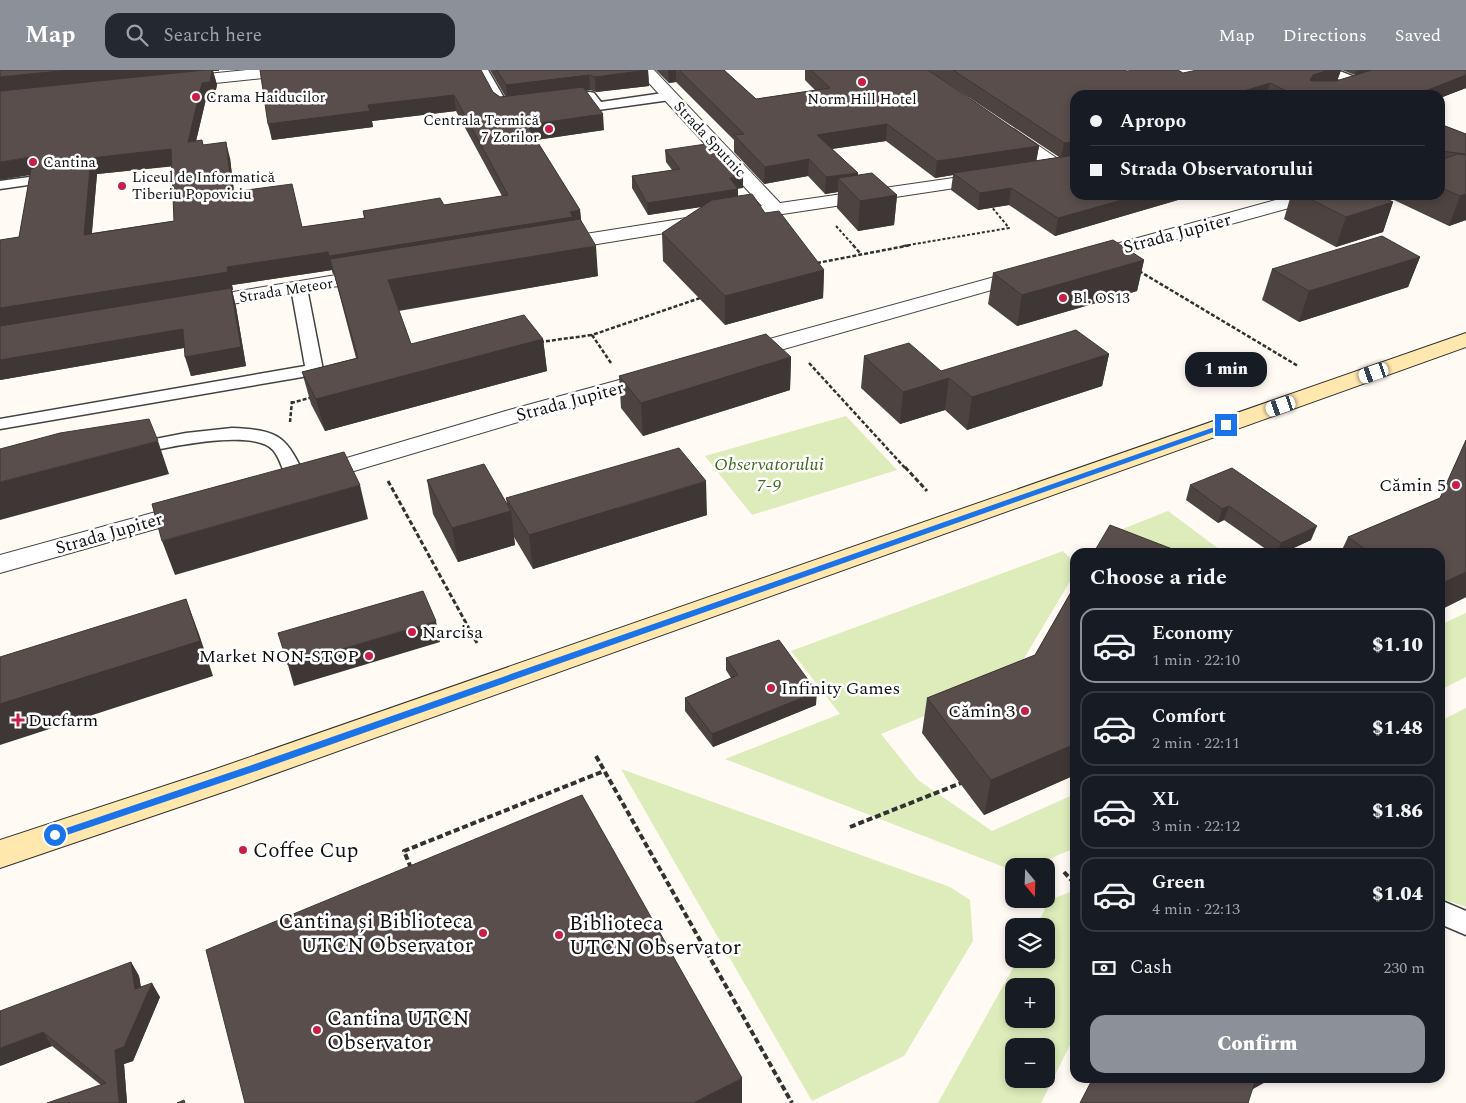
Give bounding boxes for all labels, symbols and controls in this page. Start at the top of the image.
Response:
search box [105,13,455,58]
text: Map [25,17,75,53]
icon: search [123,21,151,49]
text: Search here [163,21,262,50]
text: Map [1219,22,1255,49]
text: Directions [1283,22,1367,49]
text: Saved [1395,22,1441,49]
marker: Norm Hill Hotel [856,76,868,88]
place label: Crama Haiducilor [206,86,326,109]
place label: Norm Hill Hotel [807,88,917,111]
marker: Crama Haiducilor [190,91,202,103]
street label: Strada Sputnic [668,96,751,183]
text: Apropo [1120,107,1186,136]
place label: Centrala Termică 7 Zorilor [423,109,540,149]
marker: Centrala Termică 7 Zorilor [543,123,555,135]
place label: Cantina [43,151,97,174]
text: Strada Observatorului [1120,155,1313,184]
marker: Cantina [27,156,39,168]
place label: Liceul de Informatică Tiberiu Popoviciu [132,166,276,206]
marker: Liceul de Informatică Tiberiu Popoviciu [116,180,128,192]
street label: Strada Jupiter [1120,206,1234,261]
street label: Strada Meteor [237,272,335,309]
place label: Bl. OS13 [1073,287,1130,310]
marker: Bl. OS13 [1057,292,1069,304]
callout: 1 min [1185,352,1267,388]
text: 1 min [1204,357,1248,381]
car [1357,361,1390,385]
street label: Strada Jupiter [513,374,627,429]
car [1264,394,1297,418]
route end [1215,414,1237,436]
park label: Observatorului 7-9 [714,451,824,499]
place label: Cămin 5 [1379,472,1446,499]
marker: Cămin 5 [1450,479,1462,491]
street label: Strada Jupiter [52,505,166,562]
text: Choose a ride [1090,561,1227,594]
place label: Narcisa [422,619,483,646]
text: Economy [1152,619,1233,648]
icon: car [1092,623,1137,668]
marker: Narcisa [406,626,418,638]
text: $1.10 [1372,631,1423,660]
place label: Market NON-STOP [199,643,359,670]
text: 1 min · 22:10 [1152,648,1240,672]
marker: Market NON-STOP [363,650,375,662]
place label: Infinity Games [781,675,900,702]
marker: Infinity Games [765,682,777,694]
place label: Cămin 3 [948,698,1015,725]
text: Comfort [1152,702,1226,731]
marker: Cămin 3 [1019,705,1031,717]
icon: car [1092,706,1137,751]
place label: Ducfarm [28,707,98,734]
marker: Ducfarm [12,714,24,726]
text: $1.48 [1372,714,1423,743]
text: 2 min · 22:11 [1152,731,1240,755]
text: XL [1152,785,1179,814]
icon: car [1092,789,1137,834]
text: $1.86 [1372,797,1423,826]
text: 3 min · 22:12 [1152,814,1240,838]
route start [44,824,66,846]
place label: Coffee Cup [253,835,358,867]
marker: Coffee Cup [237,844,249,856]
north arrow [1005,858,1055,908]
map controls [1005,858,1055,1088]
text: Green [1152,868,1205,897]
icon: car [1092,872,1137,917]
text: $1.04 [1372,880,1423,909]
text: 4 min · 22:13 [1152,897,1240,921]
place label: Cantina și Biblioteca UTCN Observator [279,906,474,962]
place label: Biblioteca UTCN Observator [569,908,741,964]
button: layers [1005,918,1055,968]
marker: Cantina și Biblioteca UTCN Observator [477,927,489,939]
marker: Biblioteca UTCN Observator [553,929,565,941]
text: Cash [1130,953,1172,982]
icon: cash [1090,954,1118,982]
text: 230 m [1383,956,1425,980]
button: + [1005,978,1055,1028]
place label: Cantina UTCN Observator [327,1003,470,1059]
button: Confirm [1090,1015,1425,1073]
marker: Cantina UTCN Observator [311,1024,323,1036]
button: − [1005,1038,1055,1088]

